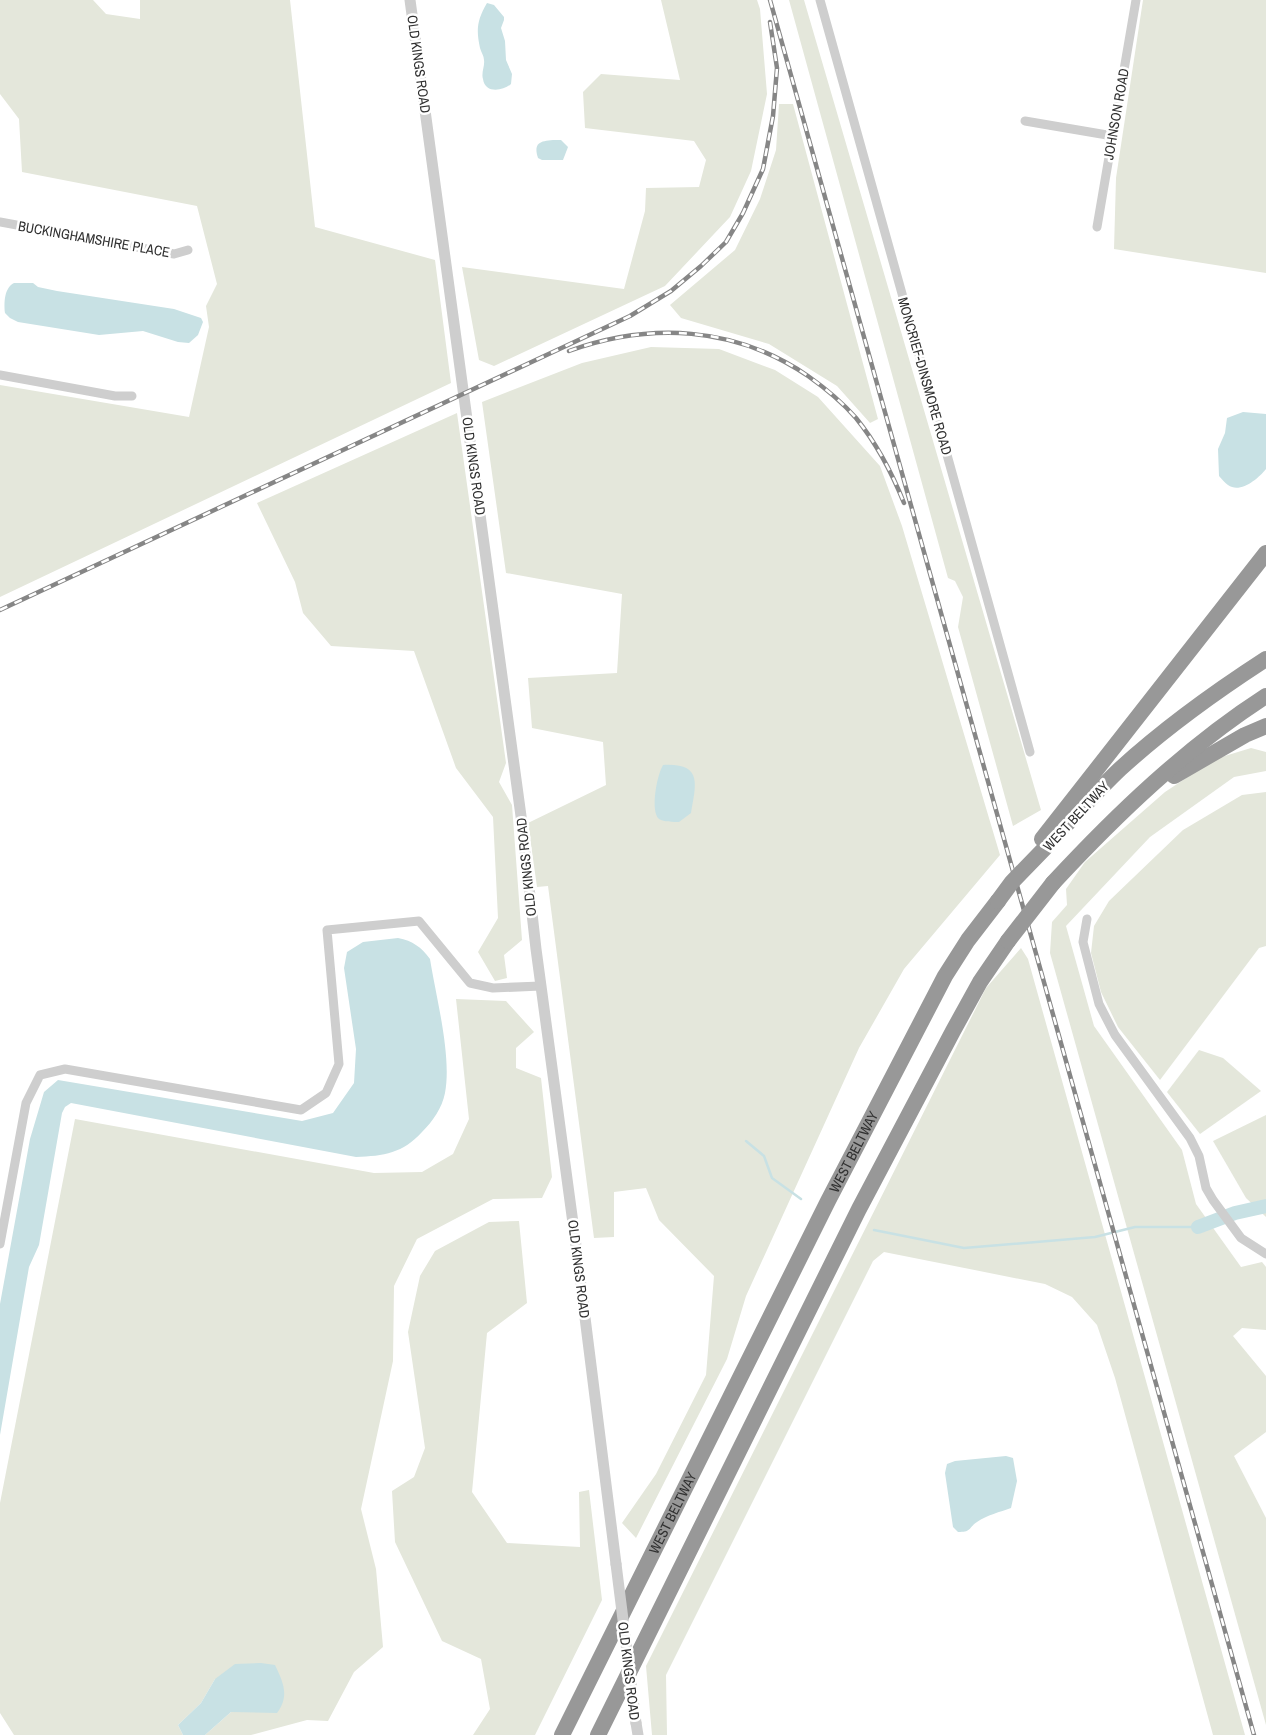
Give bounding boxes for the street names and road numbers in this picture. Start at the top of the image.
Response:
street label: OLD KINGS ROAD [403,14,435,114]
street label: JOHNSON ROAD [1099,67,1133,161]
street label: BUCKINGHAMSHIRE PLACE [17,217,171,261]
street label: MONCRIEF-DINSMORE ROAD [894,295,956,457]
street label: OLD KINGS ROAD [458,416,490,516]
street label: WEST BELTWAY [1039,777,1113,855]
street label: OLD KINGS ROAD [512,817,540,917]
street label: WEST BELTWAY [825,1108,882,1195]
street label: OLD KINGS ROAD [564,1219,594,1319]
street label: WEST BELTWAY [645,1469,701,1557]
street label: OLD KINGS ROAD [614,1621,644,1721]

